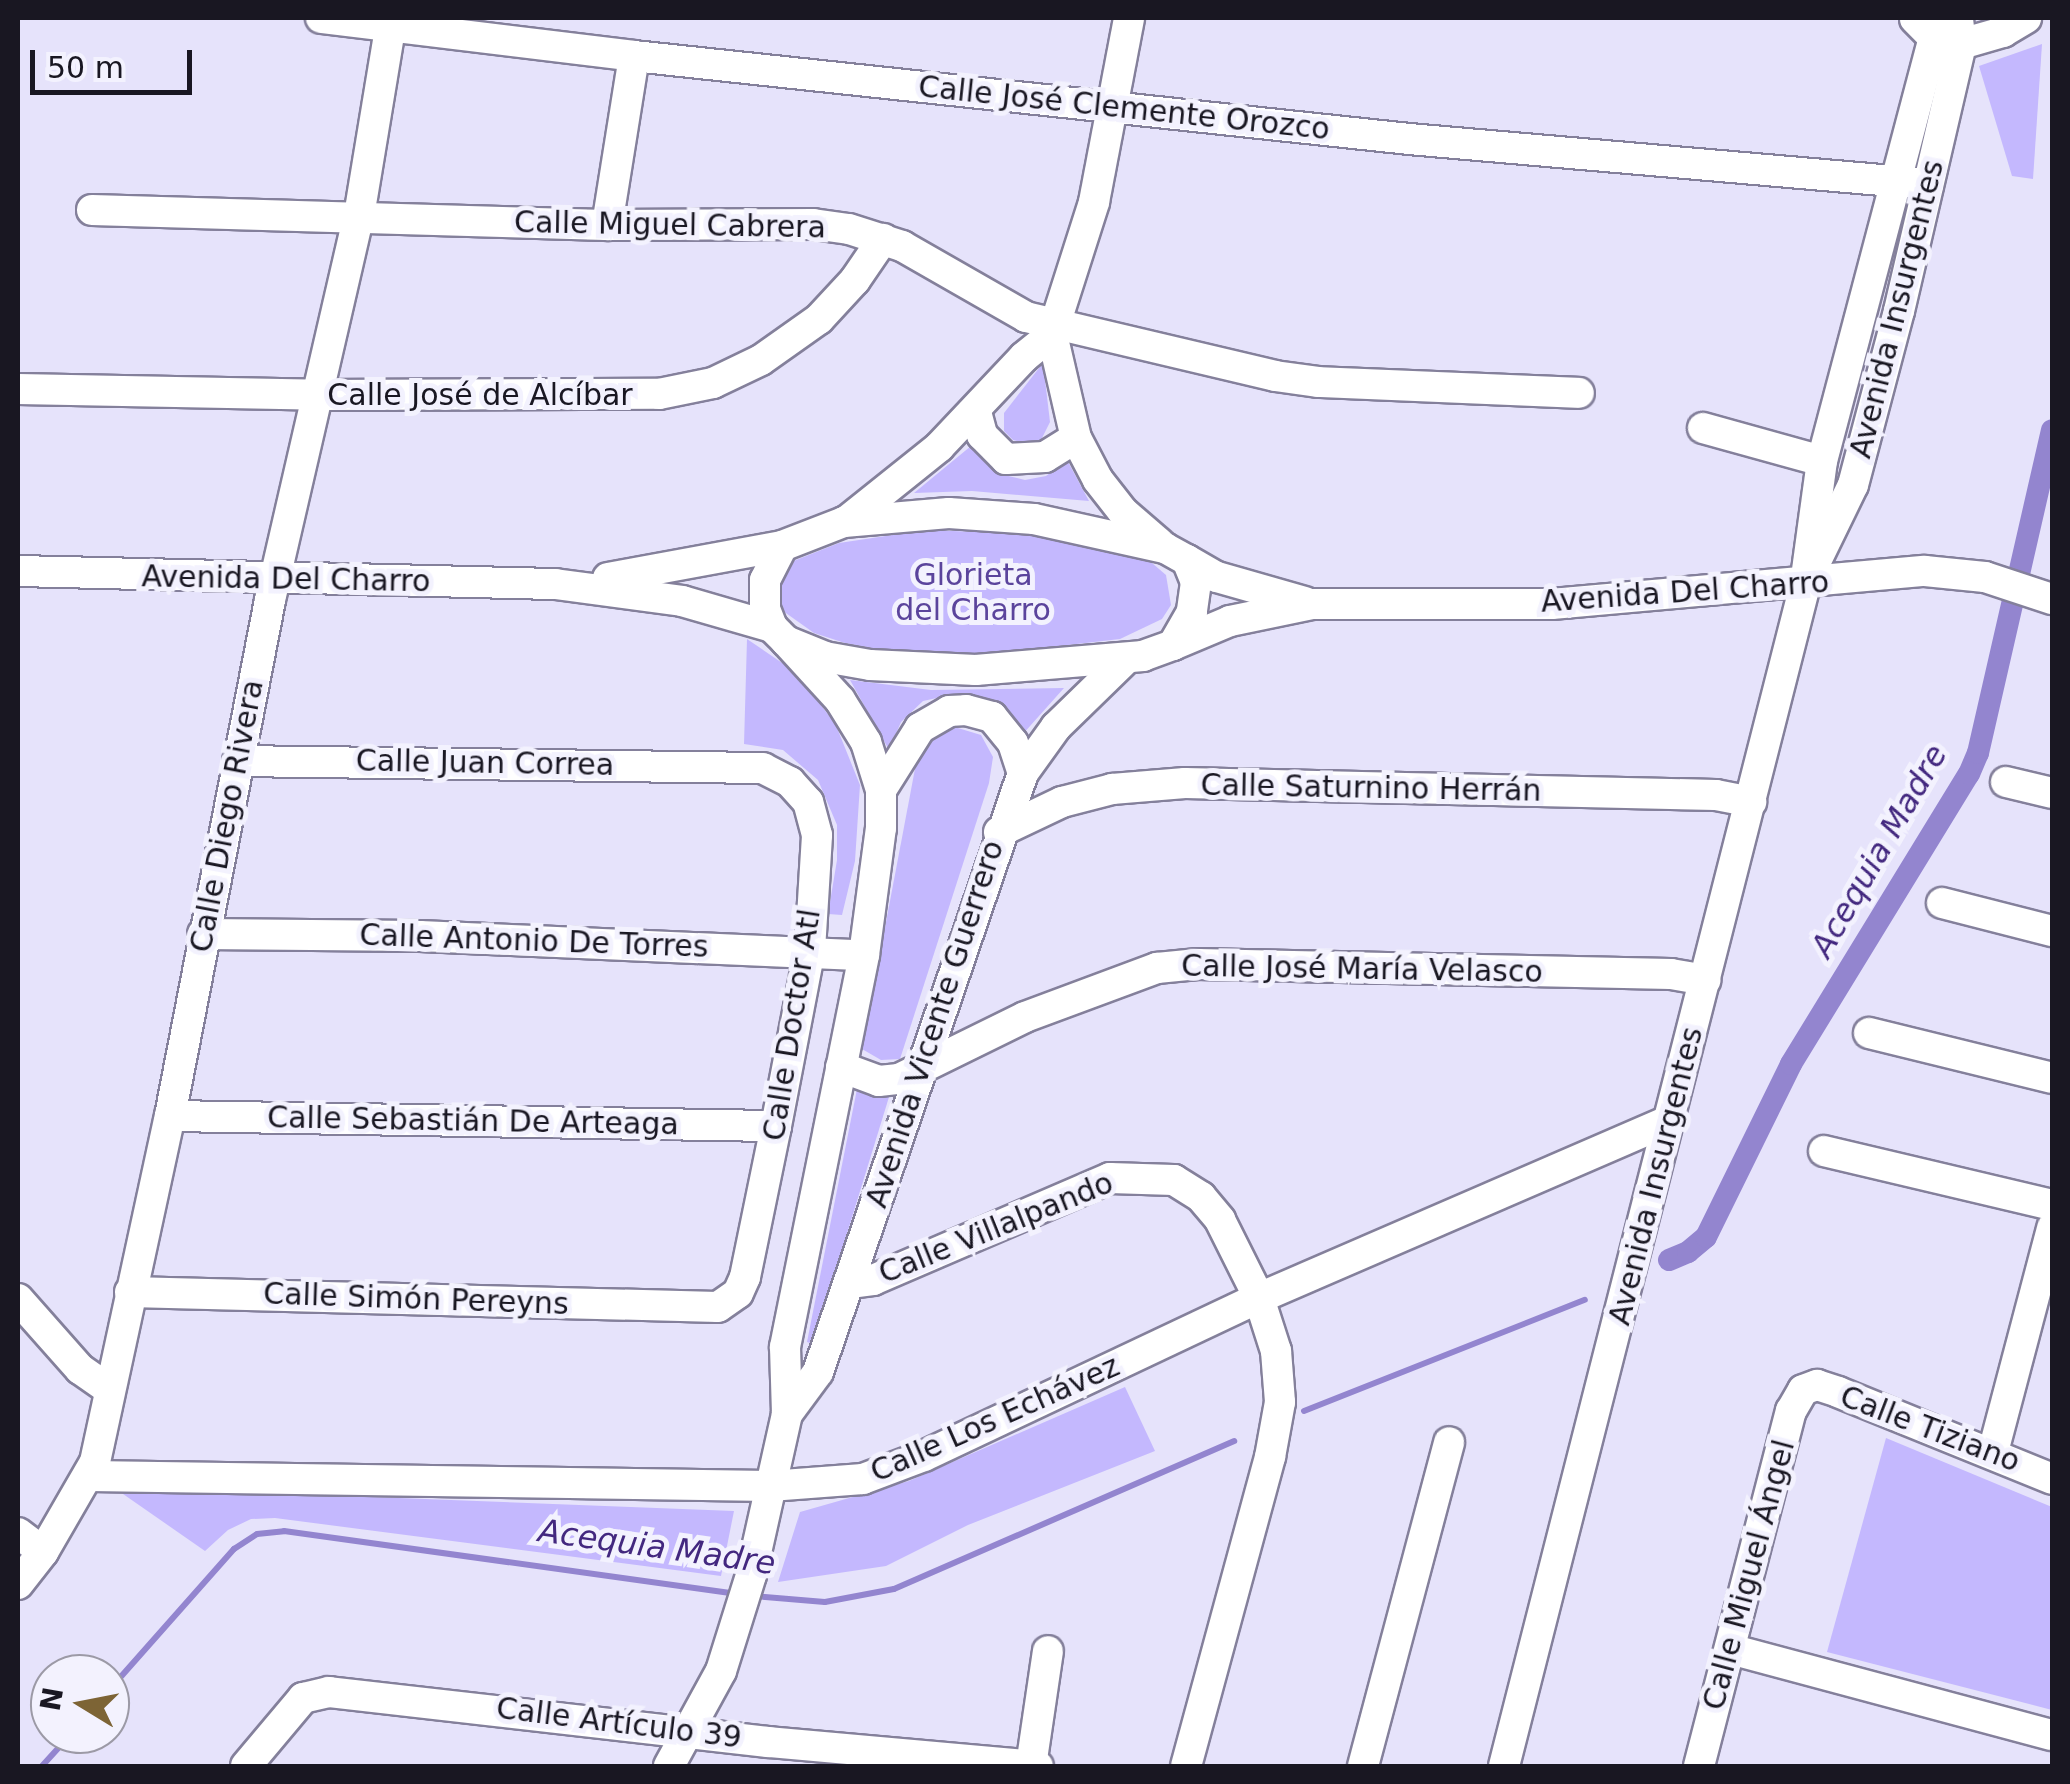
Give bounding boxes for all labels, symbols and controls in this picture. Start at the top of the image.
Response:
scale bar [35,30,198,92]
text: 50 m [47,50,124,85]
street label: Calle José Clemente Orozco [917,69,1331,147]
street label: Avenida Insurgentes [1843,156,1951,462]
street label: Calle Miguel Cabrera [514,204,826,246]
street label: Calle José de Alcíbar [327,377,633,413]
park label: Glorieta del Charro [895,557,1051,628]
street label: Avenida Del Charro [141,558,431,600]
street label: Avenida Del Charro [1540,564,1830,620]
street label: Calle Diego Rivera [183,677,271,955]
water label: Acequia Madre [1803,738,1955,964]
street label: Calle Juan Correa [355,743,615,783]
street label: Calle Saturnino Herrán [1200,767,1542,809]
street label: Avenida Vicente Guerrero [859,836,1011,1212]
street label: Calle Doctor Atl [756,907,828,1143]
street label: Calle Antonio De Torres [359,917,709,965]
street label: Calle José María Velasco [1181,948,1543,990]
street label: Avenida Insurgentes [1602,1023,1710,1329]
street label: Calle Sebastián De Arteaga [267,1099,679,1143]
street label: Calle Villalpando [874,1165,1118,1291]
street label: Calle Simón Pereyns [263,1276,569,1322]
street label: Calle Los Echávez [865,1348,1125,1490]
street label: Calle Tiziano [1835,1378,2025,1480]
street label: Calle Miguel Ángel [1696,1436,1802,1714]
water label: Acequia Madre [536,1511,778,1583]
north arrow [30,1654,130,1754]
text: N [34,1685,70,1713]
street label: Calle Artículo 39 [494,1690,744,1756]

